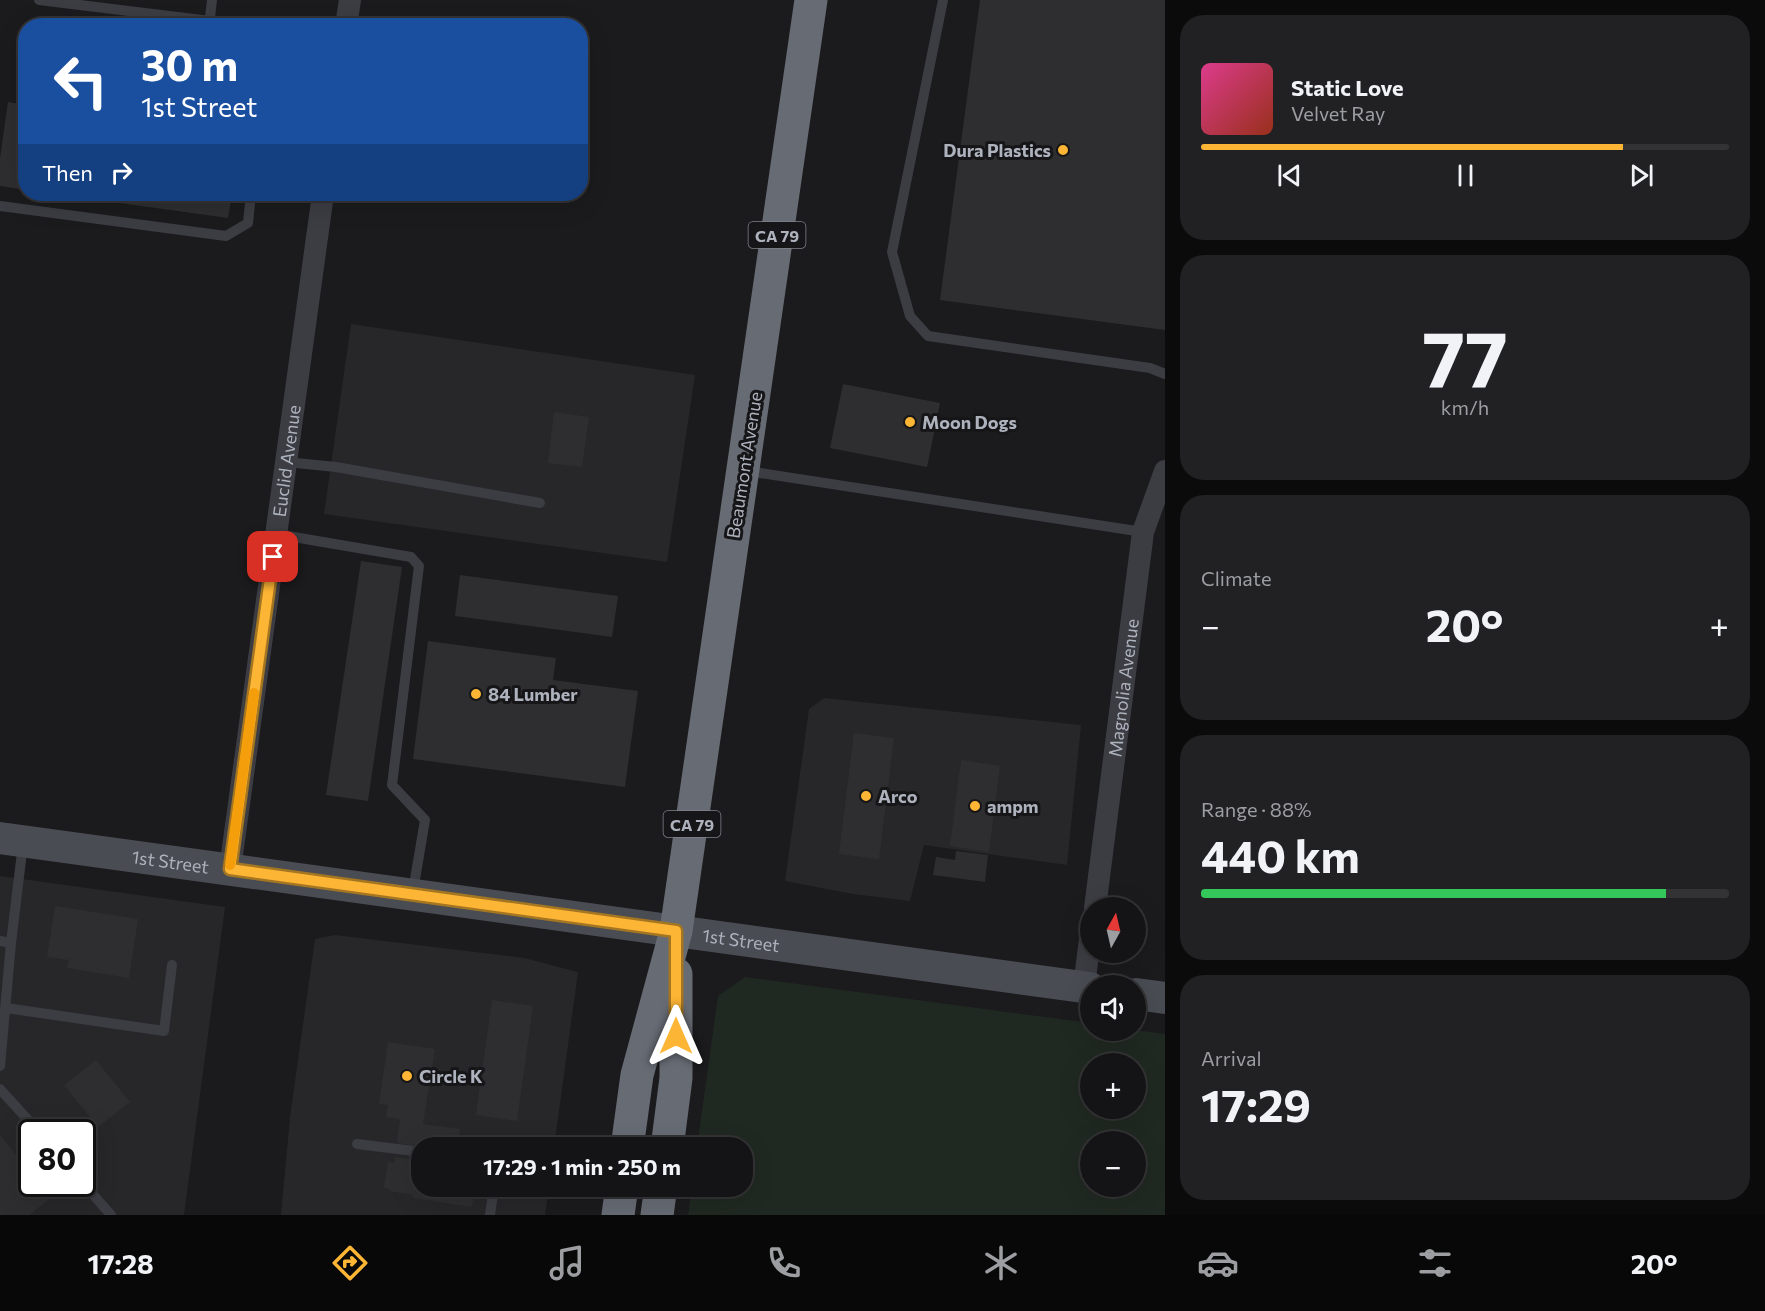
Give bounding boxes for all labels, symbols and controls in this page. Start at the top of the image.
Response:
text: 30 m [141,38,238,90]
icon: left [42,42,120,120]
text: Static Love [1291,74,1404,101]
text: 1st Street [141,90,257,123]
text: Velvet Ray [1291,101,1385,125]
place label: Dura Plastics [943,139,1051,161]
marker: Dura Plastics [1056,143,1070,157]
icon: right [105,156,138,189]
text: Then [42,159,93,186]
icon: previous [1273,159,1306,192]
icon: pause [1449,159,1482,192]
icon: next [1625,159,1658,192]
road number: CA 79 [748,222,806,248]
text: 77 [1422,308,1508,403]
street label: Beaumont Avenue [722,390,766,540]
text: km/h [1441,395,1489,419]
street label: Euclid Avenue [268,403,305,518]
place label: Moon Dogs [922,411,1017,433]
marker: Moon Dogs [903,415,917,429]
pin [247,531,298,582]
icon: arrive [256,540,289,573]
text: Climate [1201,566,1271,590]
text: 20° [1426,596,1504,651]
text: − [1201,604,1220,645]
text: + [1710,604,1729,645]
street label: Magnolia Avenue [1103,617,1143,758]
place label: 84 Lumber [488,683,578,705]
marker: 84 Lumber [469,687,483,701]
place label: Arco [878,785,918,807]
marker: Arco [859,789,873,803]
place label: ampm [987,795,1039,817]
text: Range · 88% [1201,797,1312,821]
marker: ampm [968,799,982,813]
road number: CA 79 [664,811,720,837]
text: 440 km [1201,827,1360,882]
street label: 1st Street [130,845,210,878]
north arrow [1080,897,1146,963]
map controls [1080,897,1146,1197]
street label: 1st Street [701,924,781,956]
button: sound [1080,975,1146,1041]
position arrow [644,1004,708,1068]
text: Arrival [1201,1046,1262,1070]
button: + [1080,1053,1146,1119]
place label: Circle K [419,1065,483,1087]
marker: Circle K [400,1069,414,1083]
text: 17:29 [1201,1076,1311,1131]
speed limit sign: 80 [18,1119,96,1197]
button: − [1080,1131,1146,1197]
text: 17:29 · 1 min · 250 m [483,1153,681,1180]
icon: directions [329,1242,371,1284]
icon: music [546,1242,588,1284]
icon: phone [763,1242,805,1284]
icon: climate [980,1242,1022,1284]
icon: car [1197,1242,1239,1284]
icon: filters [1414,1242,1456,1284]
text: 17:28 [88,1247,154,1280]
text: 20° [1631,1247,1677,1280]

